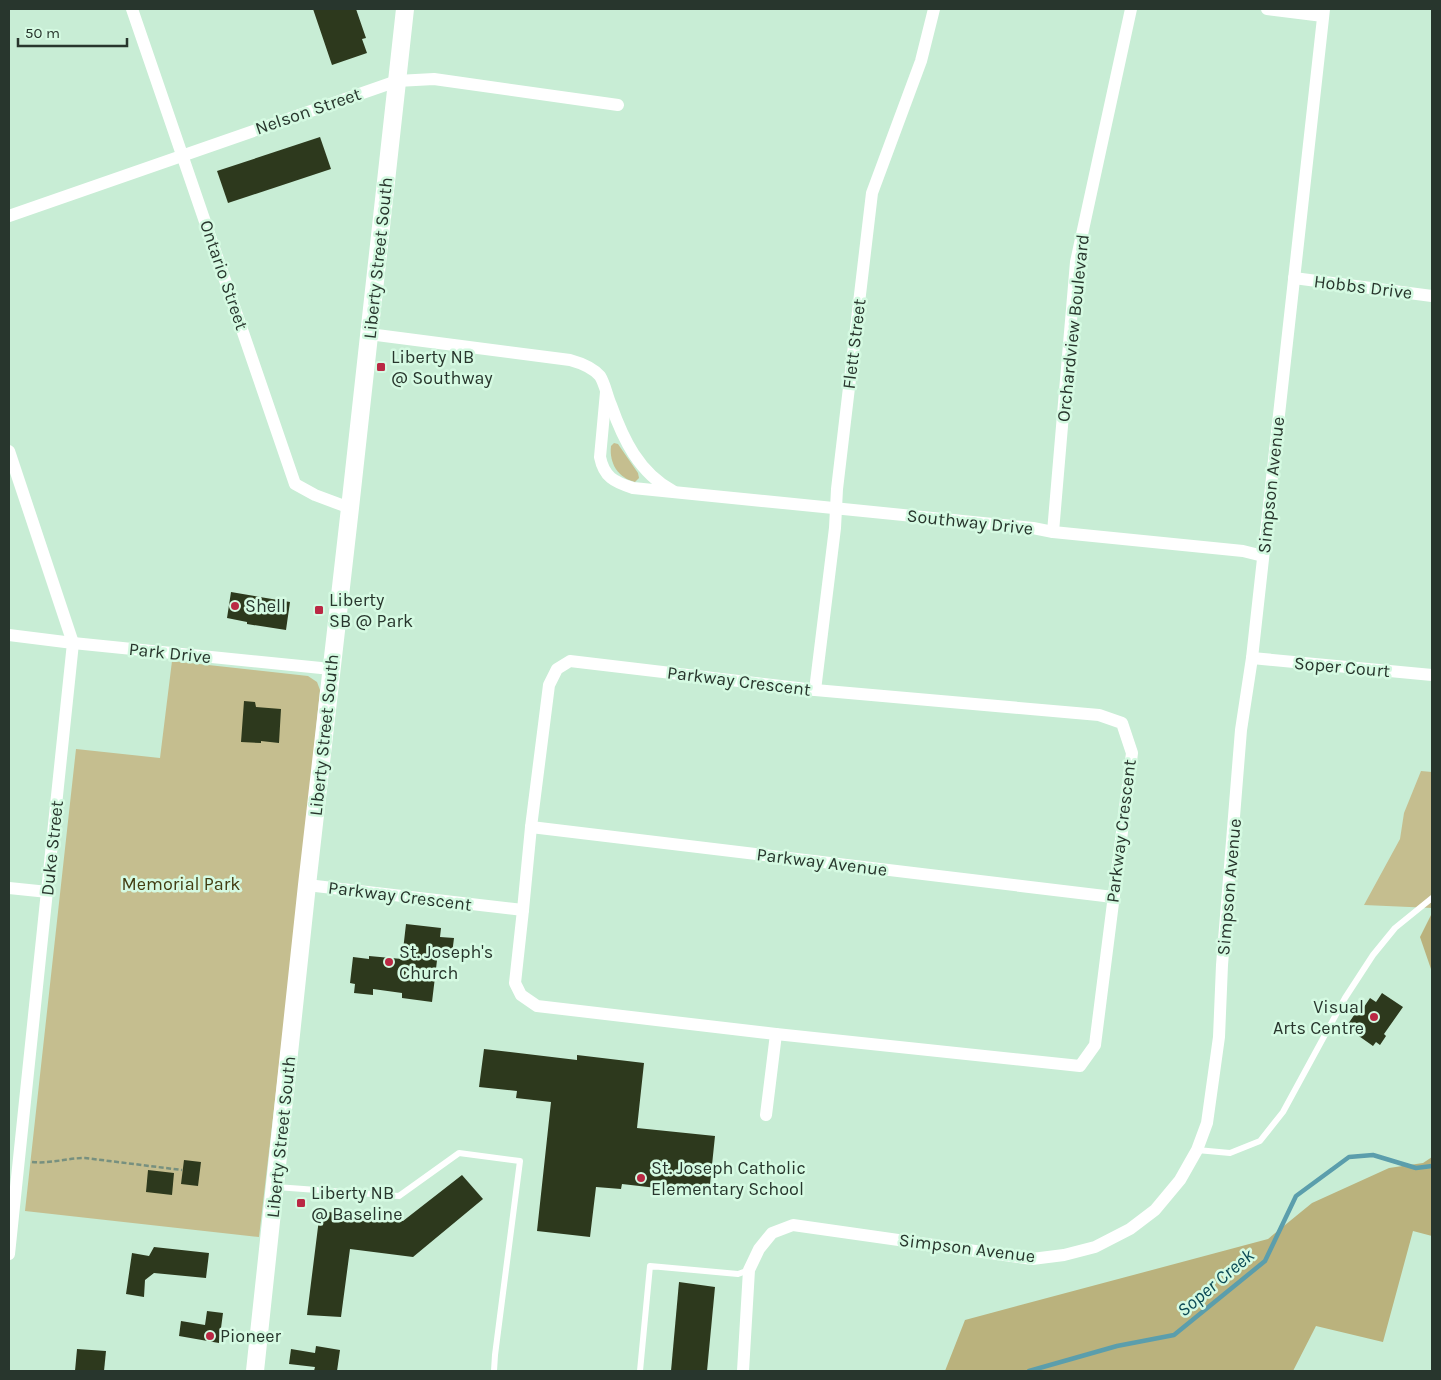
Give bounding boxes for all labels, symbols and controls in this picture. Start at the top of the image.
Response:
scale bar [18,15,126,47]
text: 50 m [25,24,60,42]
street label: Nelson Street [252,83,364,139]
street label: Liberty Street South [359,176,397,340]
street label: Ontario Street [195,217,253,333]
street label: Orchardview Boulevard [1052,233,1094,423]
street label: Hobbs Drive [1313,270,1413,304]
street label: Flett Street [838,297,870,390]
place label: Liberty NB @ Southway [391,346,493,389]
marker: Liberty NB @ Southway [375,361,387,373]
street label: Simpson Avenue [1253,416,1289,554]
street label: Southway Drive [906,504,1034,540]
place label: Liberty SB @ Park [329,589,413,632]
place label: Shell [245,595,286,617]
marker: Shell [229,600,241,612]
marker: Liberty SB @ Park [313,604,325,616]
street label: Park Drive [128,638,212,668]
street label: Soper Court [1293,652,1391,682]
street label: Liberty Street South [305,653,343,817]
street label: Parkway Crescent [666,661,812,701]
street label: Parkway Crescent [1101,758,1141,904]
street label: Duke Street [36,799,68,897]
street label: Simpson Avenue [1212,818,1246,956]
street label: Parkway Avenue [755,843,889,881]
park label: Memorial Park [122,873,240,895]
street label: Parkway Crescent [327,876,473,916]
place label: St. Joseph's Church [399,941,493,984]
marker: St. Joseph's Church [383,956,395,968]
place label: Visual Arts Centre [1273,996,1364,1039]
marker: Visual Arts Centre [1368,1011,1380,1023]
street label: Liberty Street South [262,1055,300,1219]
place label: St. Joseph Catholic Elementary School [651,1157,806,1200]
marker: St. Joseph Catholic Elementary School [635,1172,647,1184]
place label: Liberty NB @ Baseline [311,1182,402,1225]
marker: Liberty NB @ Baseline [295,1197,307,1209]
street label: Simpson Avenue [898,1229,1036,1267]
water label: Soper Creek [1173,1244,1259,1321]
place label: Pioneer [220,1325,282,1347]
marker: Pioneer [204,1330,216,1342]

